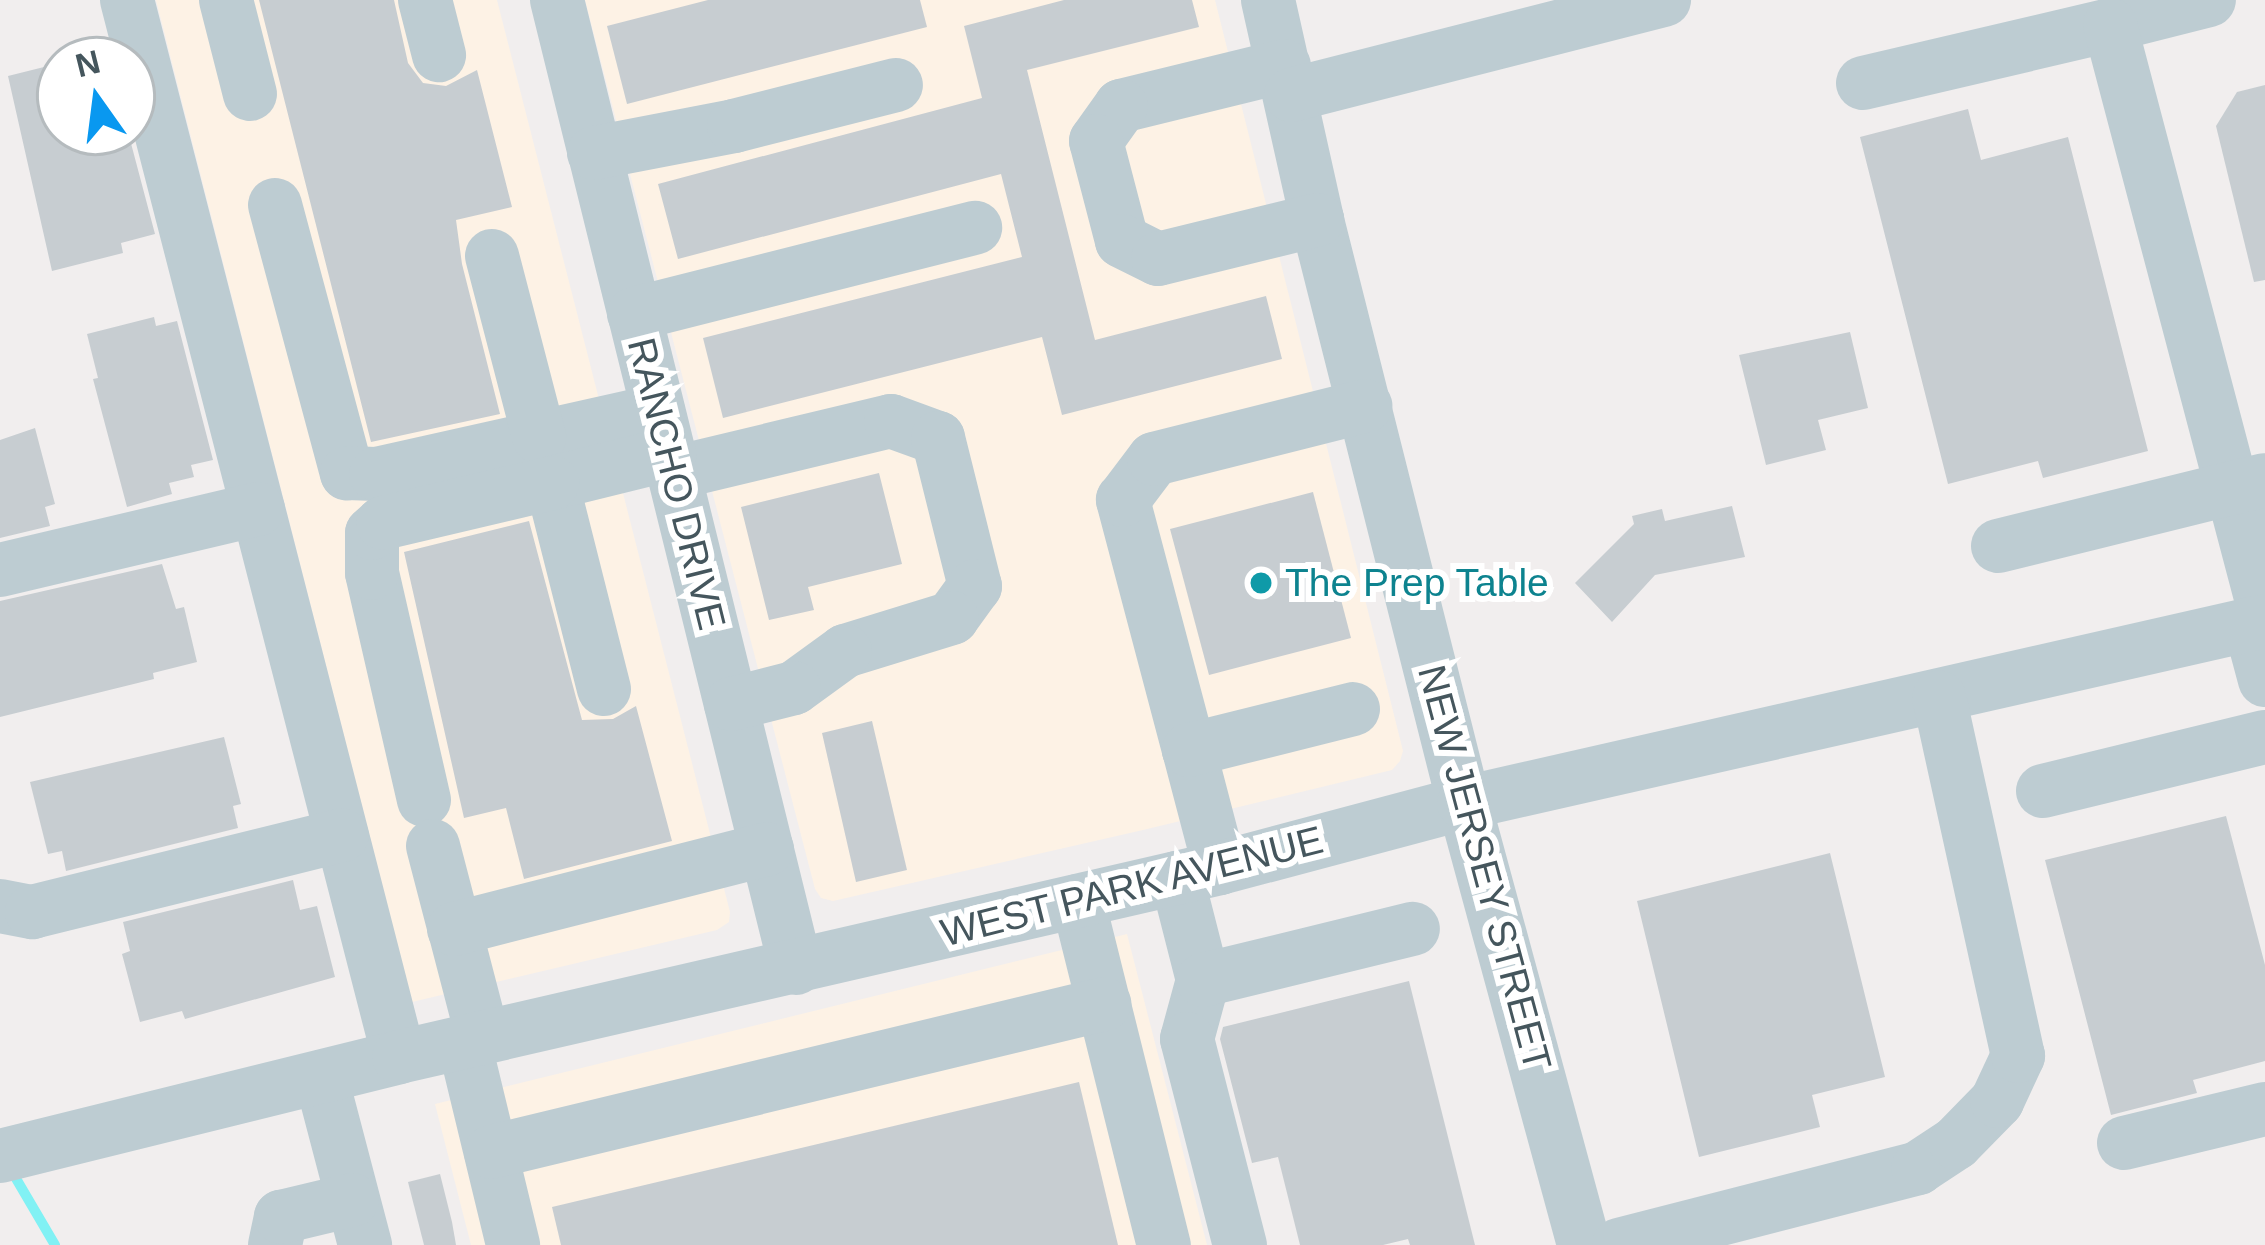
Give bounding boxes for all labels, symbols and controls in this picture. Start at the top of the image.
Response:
north arrow [36,36,156,156]
text: N [72,43,104,84]
street label: RANCHO DRIVE [617,333,735,635]
place label: The Prep Table [1285,560,1549,606]
marker: The Prep Table [1248,570,1274,596]
street label: NEW JERSEY STREET [1407,660,1561,1076]
street label: WEST PARK AVENUE [935,817,1329,957]

